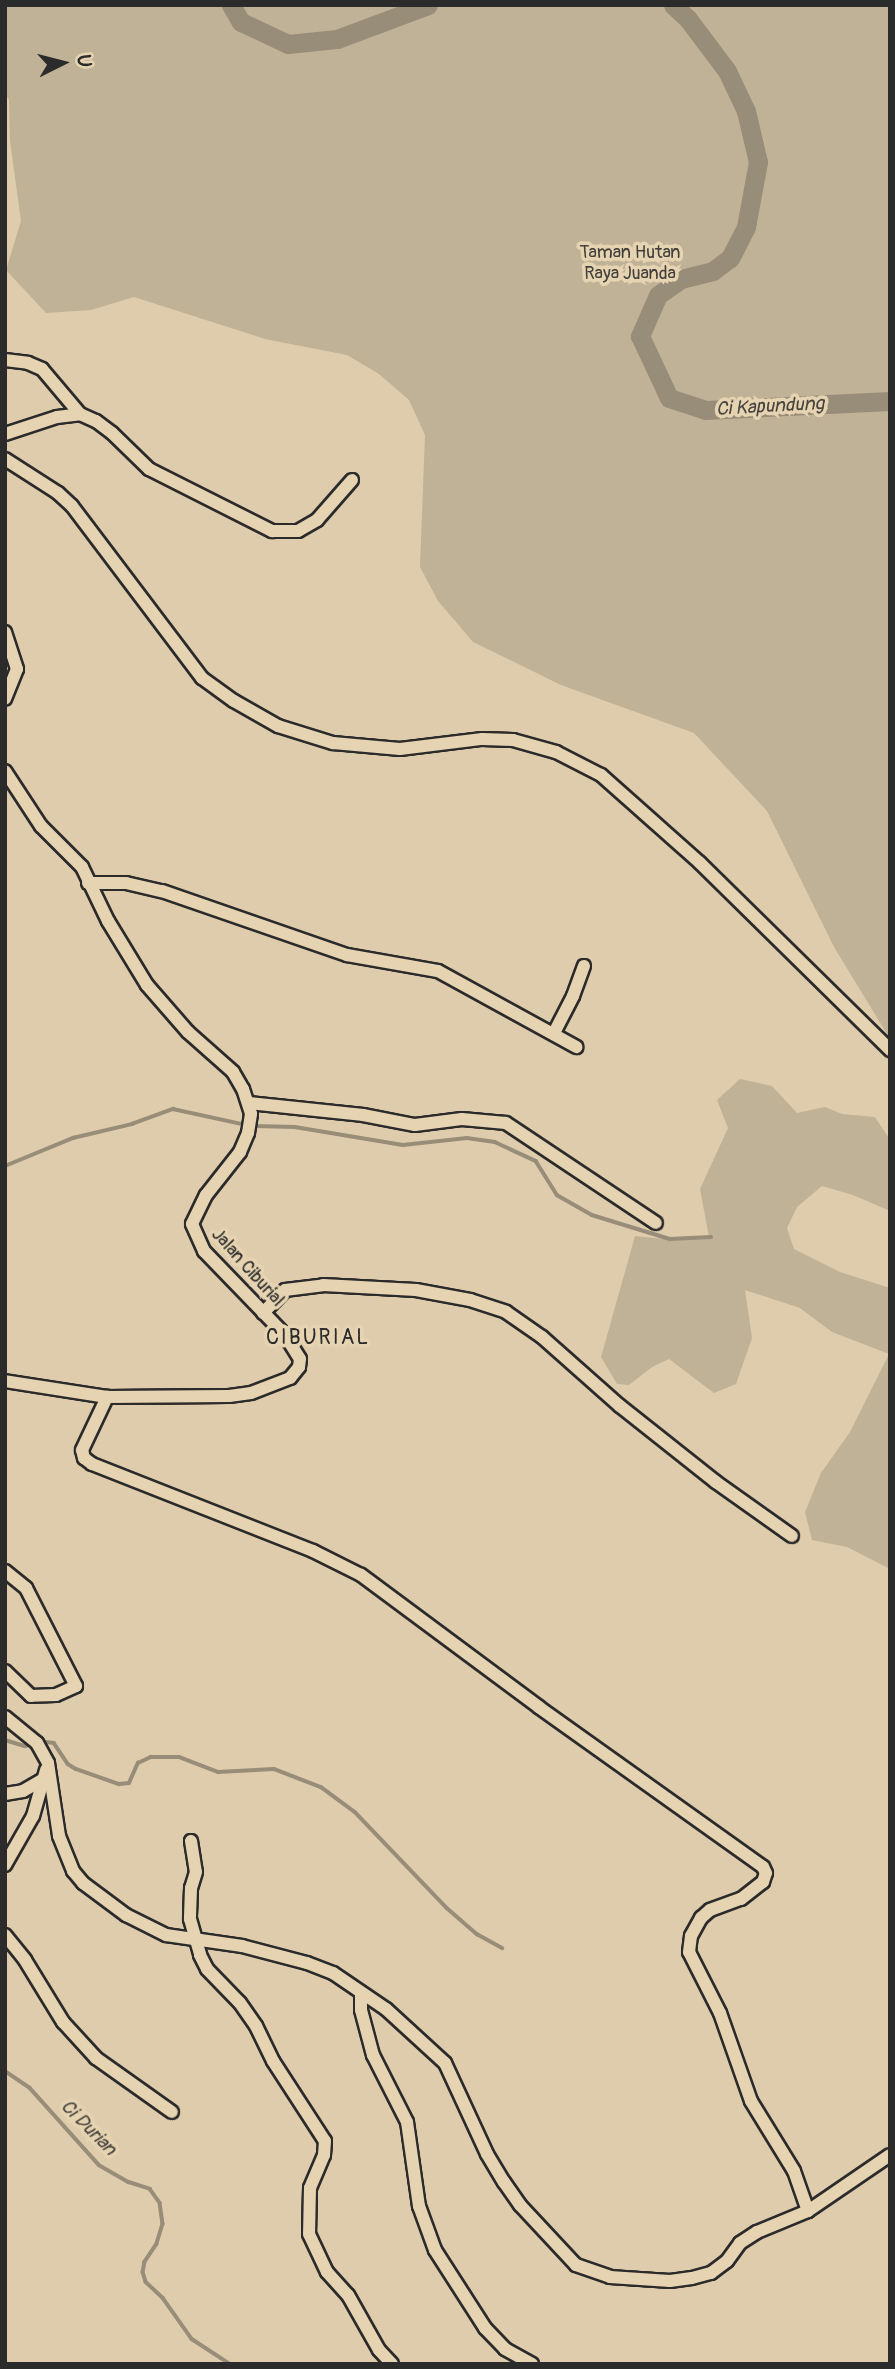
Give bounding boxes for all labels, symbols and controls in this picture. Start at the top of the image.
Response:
north arrow [28,28,98,98]
text: U [71,53,96,68]
park label: Taman Hutan Raya Juanda [580,243,680,286]
water label: Ci Kapundung [715,393,825,421]
street label: Jalan Ciburial [206,1224,288,1312]
district label: CIBURIAL [267,1325,369,1351]
water label: Ci Durian [55,2095,121,2161]

